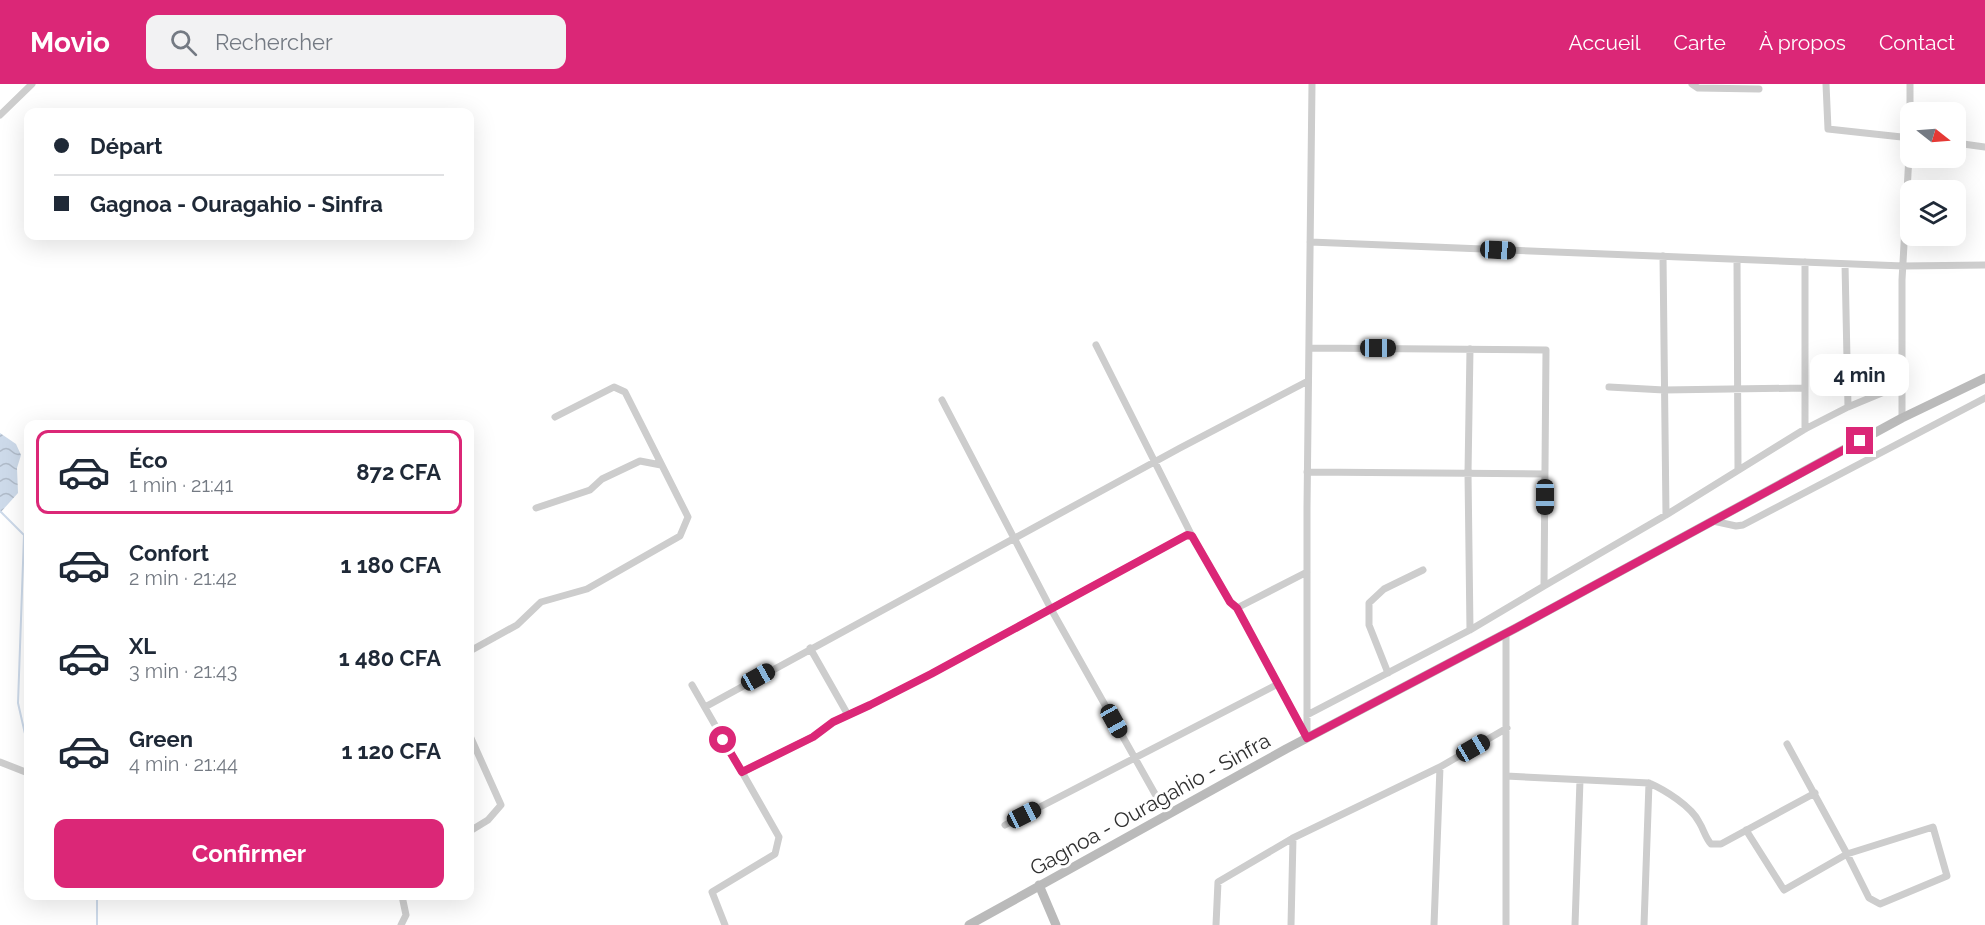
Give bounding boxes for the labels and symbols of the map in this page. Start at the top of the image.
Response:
north arrow [1900,102,1966,168]
car [1480,240,1516,260]
car [1360,339,1396,357]
callout: 4 min [1810,354,1910,396]
route end [1846,427,1873,454]
car [1536,479,1554,515]
car [738,660,778,694]
car [1097,701,1131,741]
route start [709,726,736,753]
street label: Gagnoa - Ouragahio - Sinfra [1026,727,1274,881]
car [1453,731,1493,765]
car [1004,799,1044,831]

